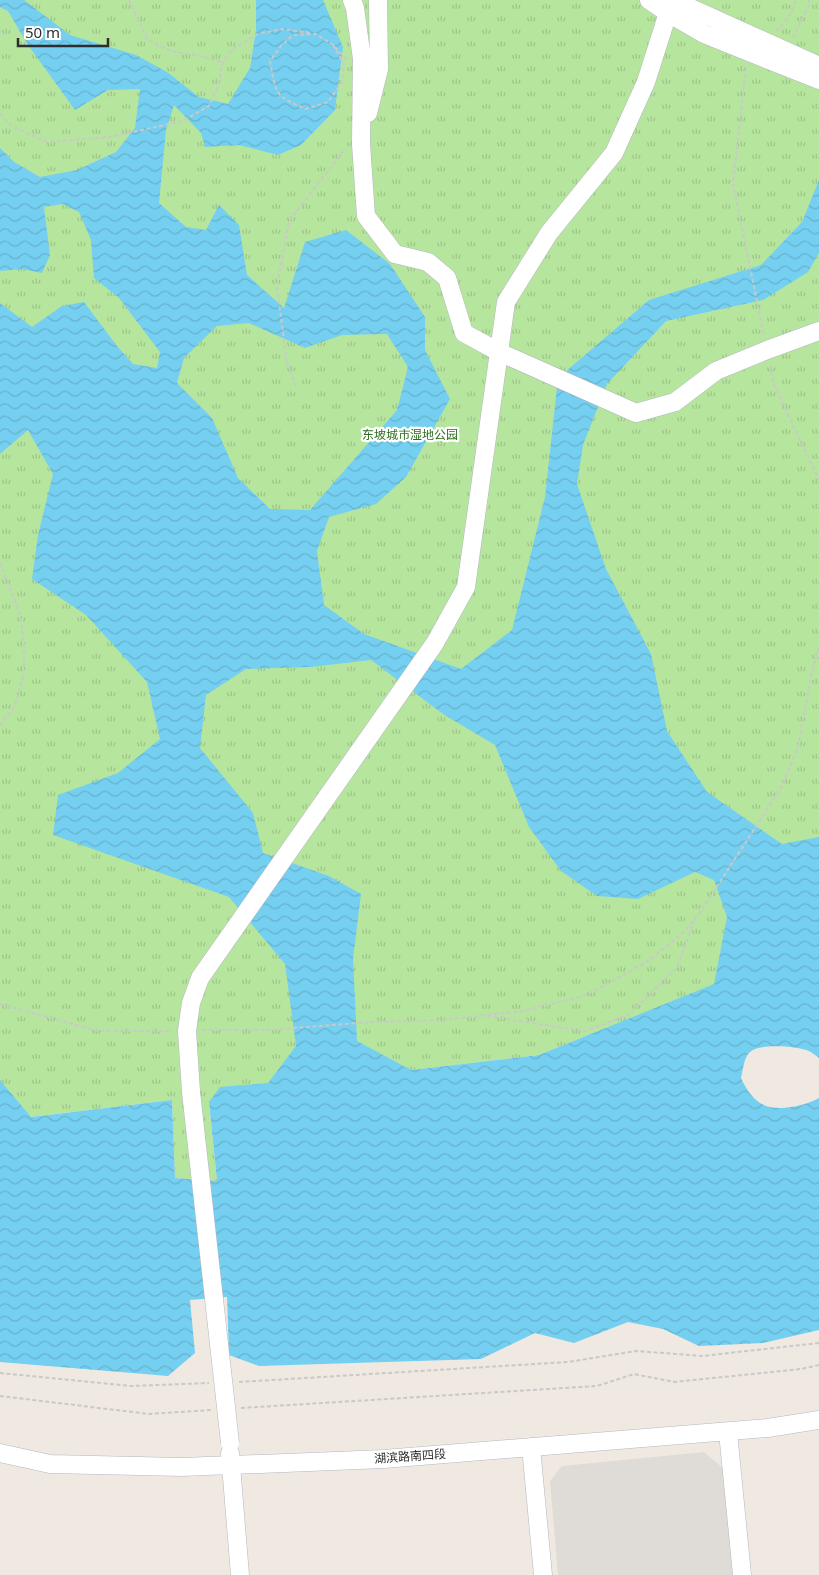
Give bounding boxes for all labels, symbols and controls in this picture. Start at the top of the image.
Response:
scale bar [18,15,108,47]
text: 50 m [25,22,60,42]
park label: 东坡城市湿地公园 [362,426,458,443]
street label: 湖滨路南四段 [373,1445,447,1467]

